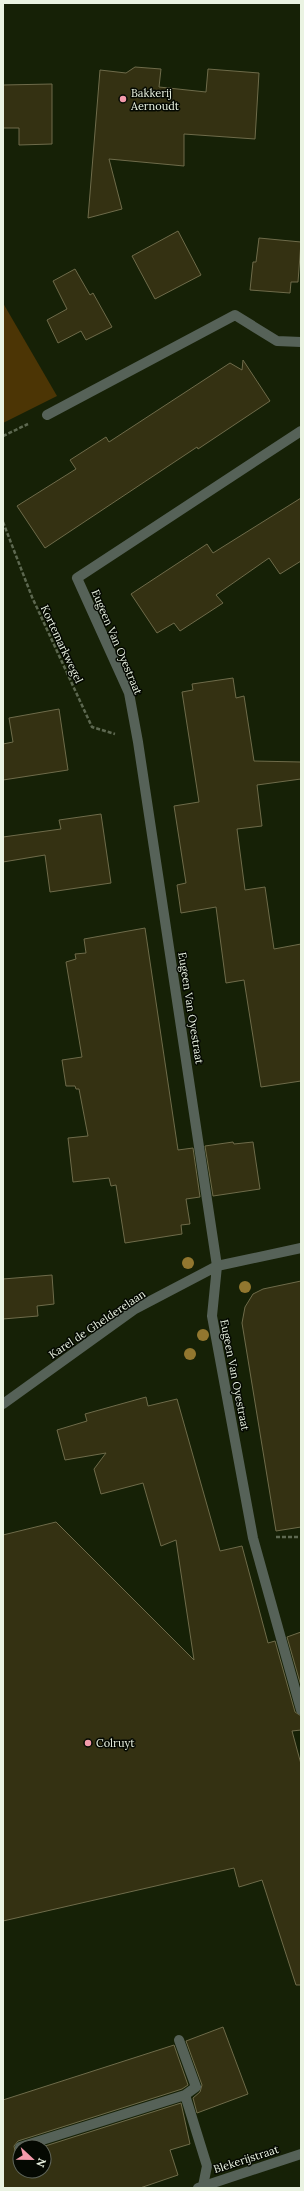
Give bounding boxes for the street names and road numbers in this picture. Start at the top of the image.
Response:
street label: Eugeen Van Oyestraat [88,587,146,697]
street label: Kortemarkwegel [38,603,86,685]
street label: Eugeen Van Oyestraat [175,951,207,1066]
street label: Karel de Ghelderelaan [46,1286,148,1361]
street label: Eugeen Van Oyestraat [217,1318,253,1432]
street label: Blekerijstraat [212,2142,281,2176]

